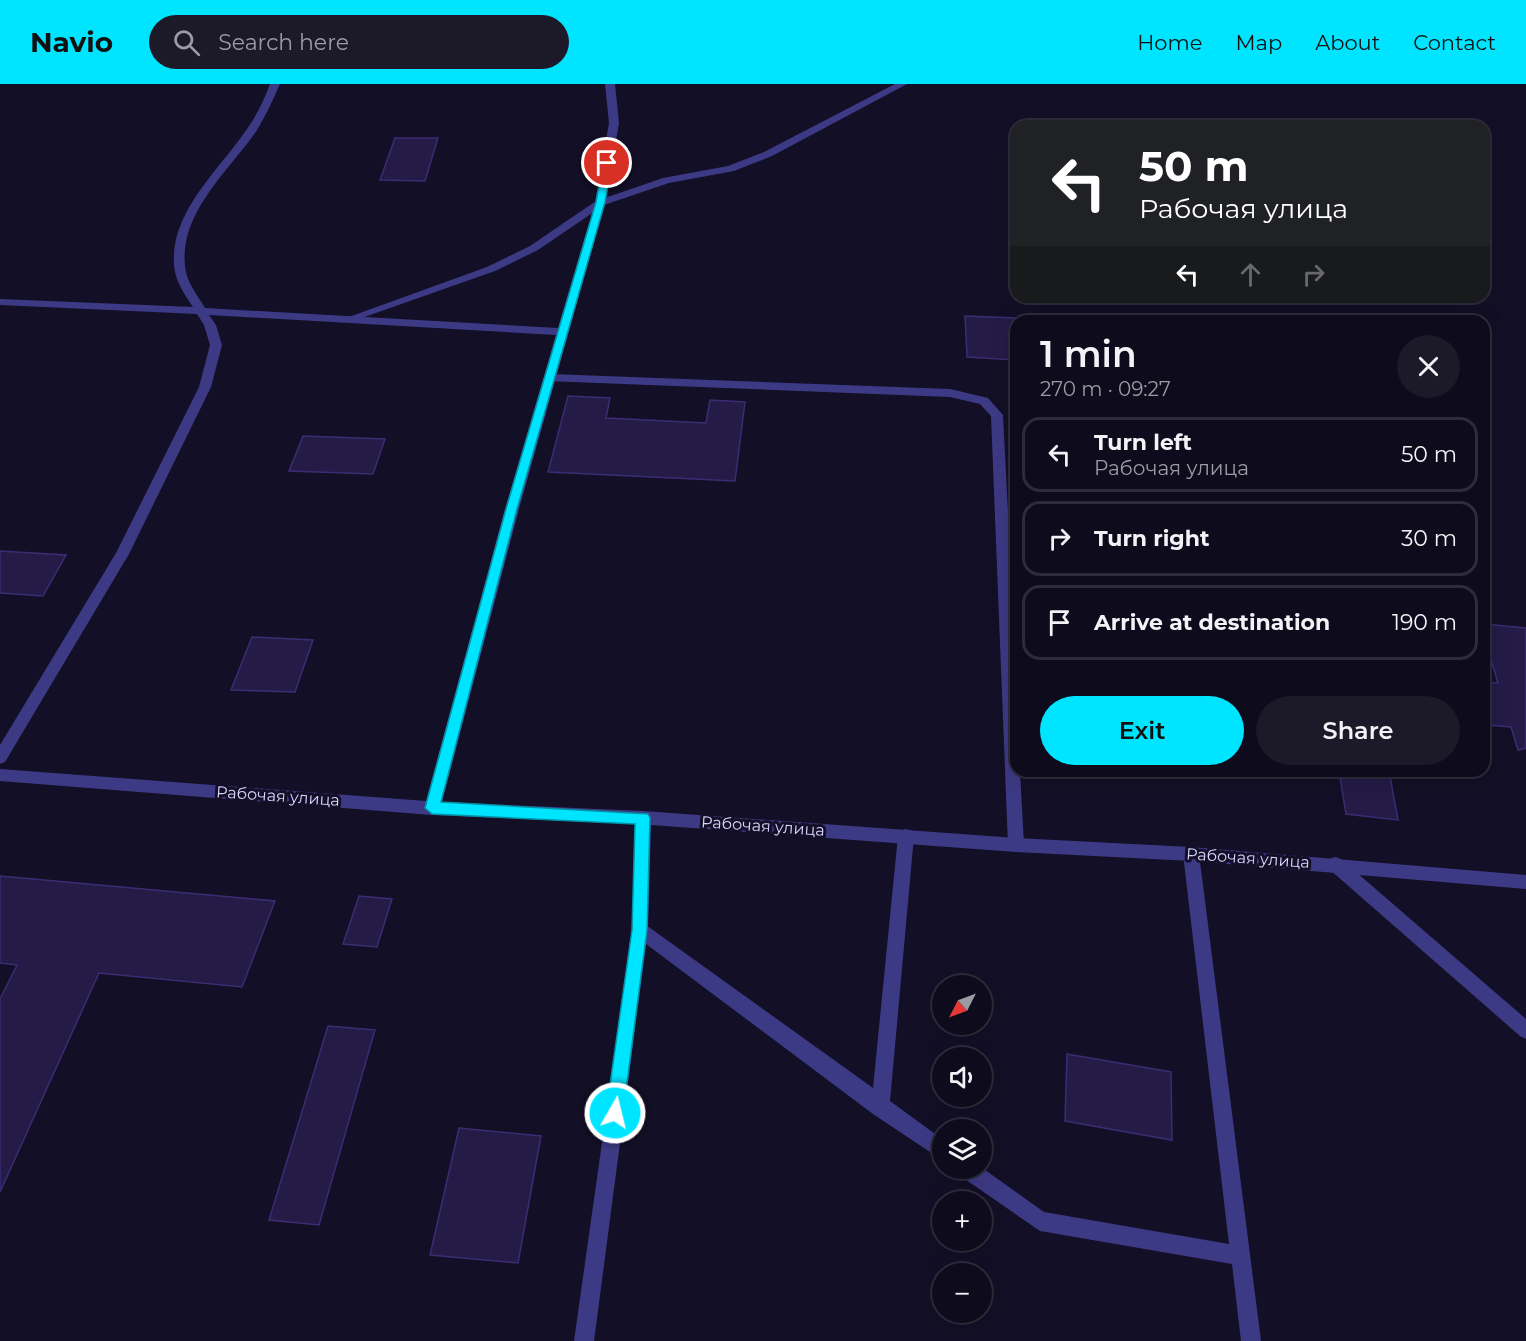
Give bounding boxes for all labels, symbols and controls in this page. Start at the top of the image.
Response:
search box [149,15,569,69]
text: Navio [30,25,113,59]
icon: search [170,26,203,59]
text: Search here [218,29,349,56]
text: Home [1137,30,1202,55]
text: Map [1235,30,1282,55]
text: About [1315,30,1380,55]
text: Contact [1413,30,1496,55]
pin [581,137,632,188]
text: 50 m [1139,140,1248,192]
icon: left [1040,144,1118,222]
icon: arrive [590,146,623,179]
text: Рабочая улица [1139,192,1348,225]
icon: left [1171,258,1204,291]
icon: ahead [1234,258,1267,291]
icon: right [1297,258,1330,291]
text: 1 min [1040,332,1137,376]
button: close [1397,335,1460,398]
text: 270 m · 09:27 [1040,377,1171,401]
text: Turn left [1094,429,1192,456]
icon: left [1043,438,1076,471]
text: 50 m [1401,441,1457,468]
text: Рабочая улица [1094,456,1249,480]
icon: right [1043,522,1076,555]
text: Turn right [1094,525,1209,552]
text: 30 m [1401,525,1457,552]
icon: arrive [1043,606,1076,639]
text: Arrive at destination [1094,609,1330,636]
text: 190 m [1392,609,1457,636]
button: Exit [1040,696,1244,765]
button: Share [1256,696,1460,765]
street label: Рабочая улица [216,782,340,810]
street label: Рабочая улица [701,812,825,840]
street label: Рабочая улица [1186,844,1310,872]
north arrow [932,975,992,1035]
map controls [932,975,992,1323]
button: sound [932,1047,992,1107]
position arrow [583,1081,647,1145]
button: layers [932,1119,992,1179]
button: + [932,1191,992,1251]
button: − [932,1263,992,1323]

